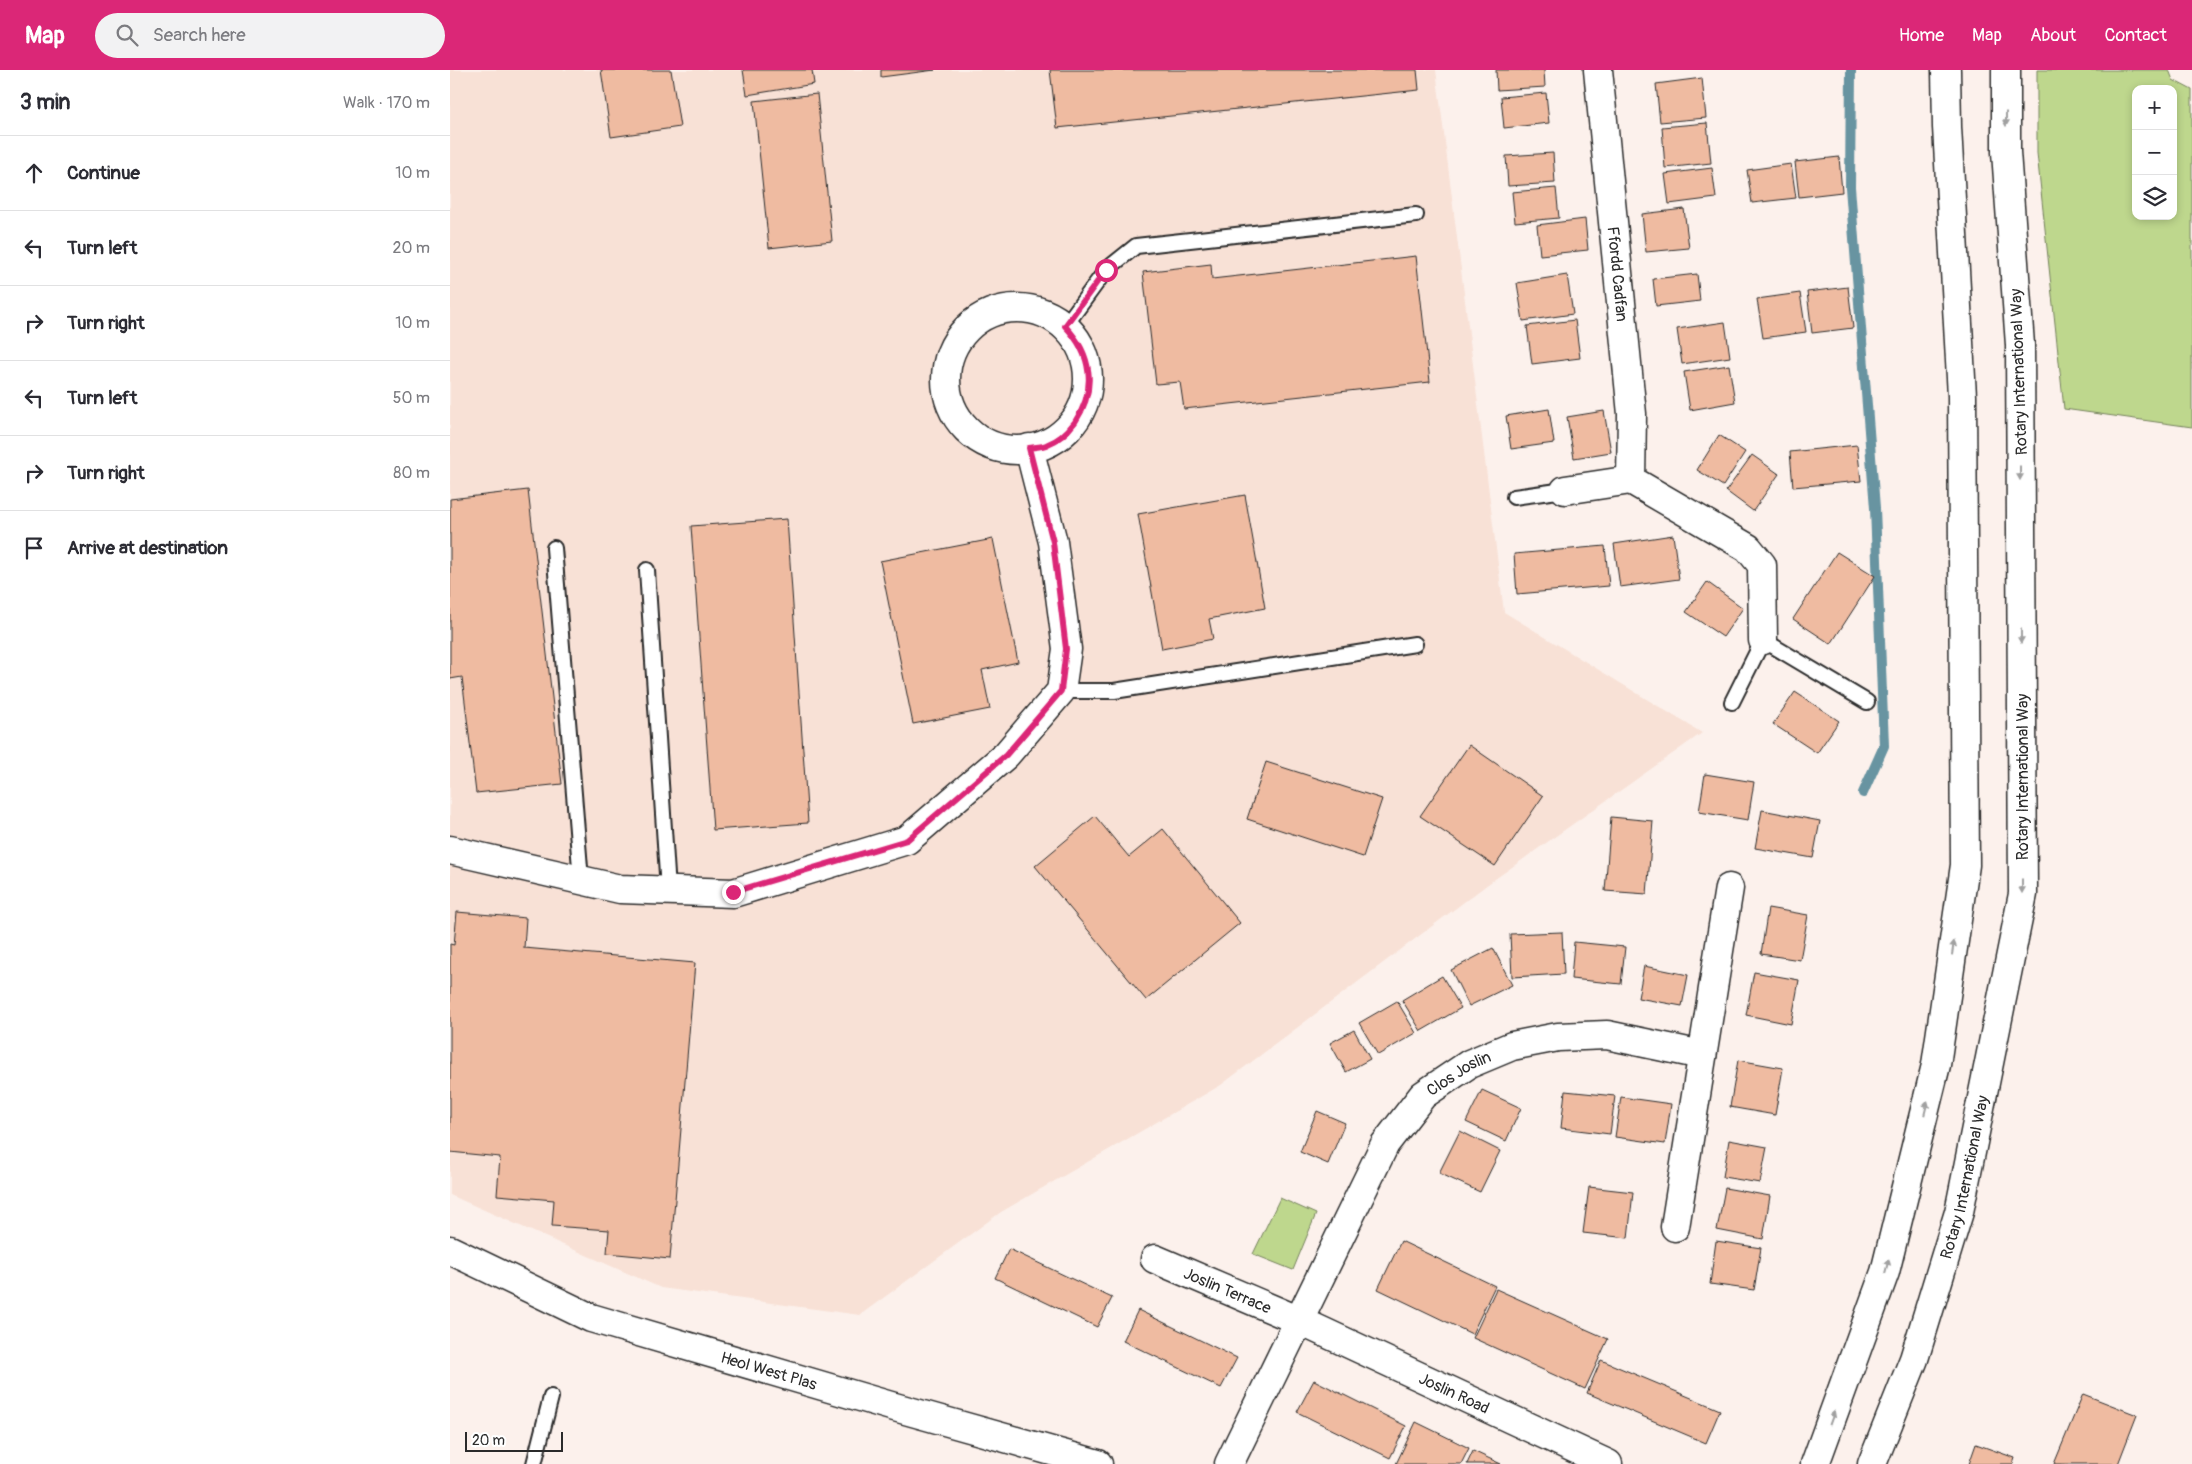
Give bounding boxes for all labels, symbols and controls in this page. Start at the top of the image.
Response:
search box [95,13,445,58]
text: Map [25,21,65,50]
icon: search [113,21,141,49]
text: Search here [153,23,246,47]
text: Home [1899,24,1944,47]
text: Map [1972,24,2002,47]
text: About [2030,24,2076,47]
text: Contact [2104,24,2167,47]
map controls [2132,85,2177,220]
button: + [2132,85,2177,130]
text: 3 min [20,89,70,116]
text: Walk · 170 m [343,93,430,113]
one-way arrow [2002,111,2010,127]
button: − [2132,130,2177,175]
icon: ahead [20,159,48,187]
text: Continue [67,161,140,185]
text: 10 m [395,163,430,183]
button: layers [2132,175,2177,220]
street label: Ffordd Cadfan [1603,226,1632,323]
icon: left [20,234,48,262]
text: Turn left [67,236,137,260]
text: 20 m [392,238,430,258]
route start [1095,259,1118,282]
street label: Rotary International Way [2006,288,2032,456]
icon: right [20,309,48,337]
text: Turn right [67,311,145,335]
text: 10 m [395,313,430,333]
icon: left [20,384,48,412]
text: Turn left [67,386,137,410]
text: 50 m [393,388,430,408]
icon: right [20,459,48,487]
text: Turn right [67,461,145,485]
text: 80 m [393,463,430,483]
one-way arrow [2016,466,2024,482]
icon: arrive [20,534,48,562]
text: Arrive at destination [67,536,228,560]
one-way arrow [2017,628,2025,644]
street label: Rotary International Way [2013,694,2033,860]
one-way arrow [2018,878,2026,894]
route end [722,881,745,904]
one-way arrow [1950,939,1958,955]
street label: Clos Joslin [1423,1047,1494,1101]
street label: Rotary International Way [1936,1094,1993,1261]
one-way arrow [1922,1100,1930,1115]
one-way arrow [1883,1258,1891,1273]
street label: Joslin Terrace [1180,1263,1274,1319]
street label: Heol West Plas [718,1348,819,1395]
street label: Joslin Road [1416,1369,1493,1419]
one-way arrow [1828,1411,1836,1425]
scale bar [465,1429,562,1452]
text: 20 m [472,1432,505,1449]

